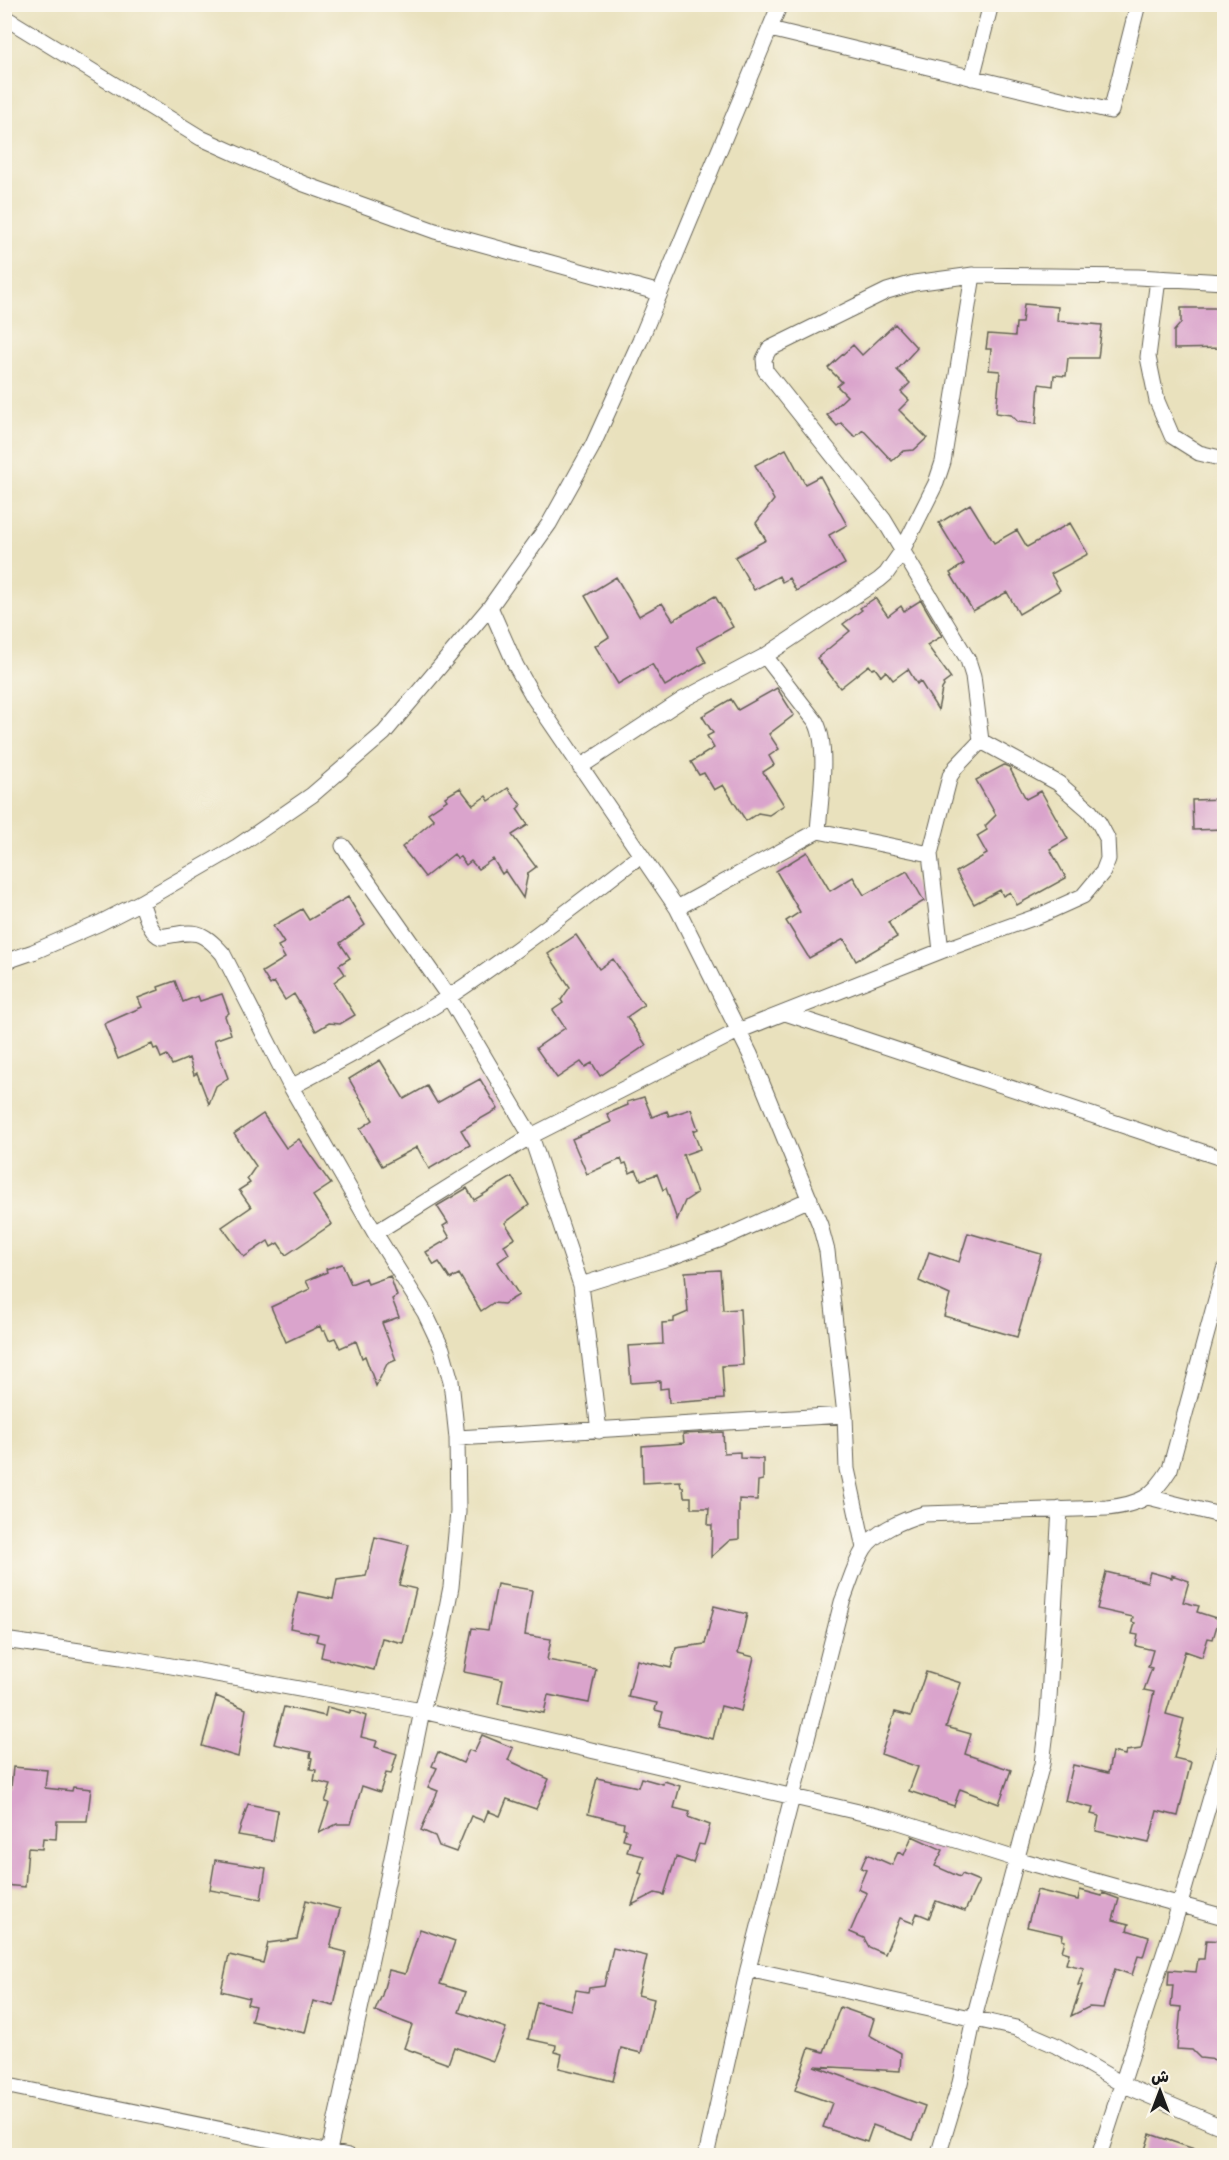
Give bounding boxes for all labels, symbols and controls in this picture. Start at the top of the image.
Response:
north arrow [1130,2061,1190,2121]
text: ش [1151,2067,1169,2086]

